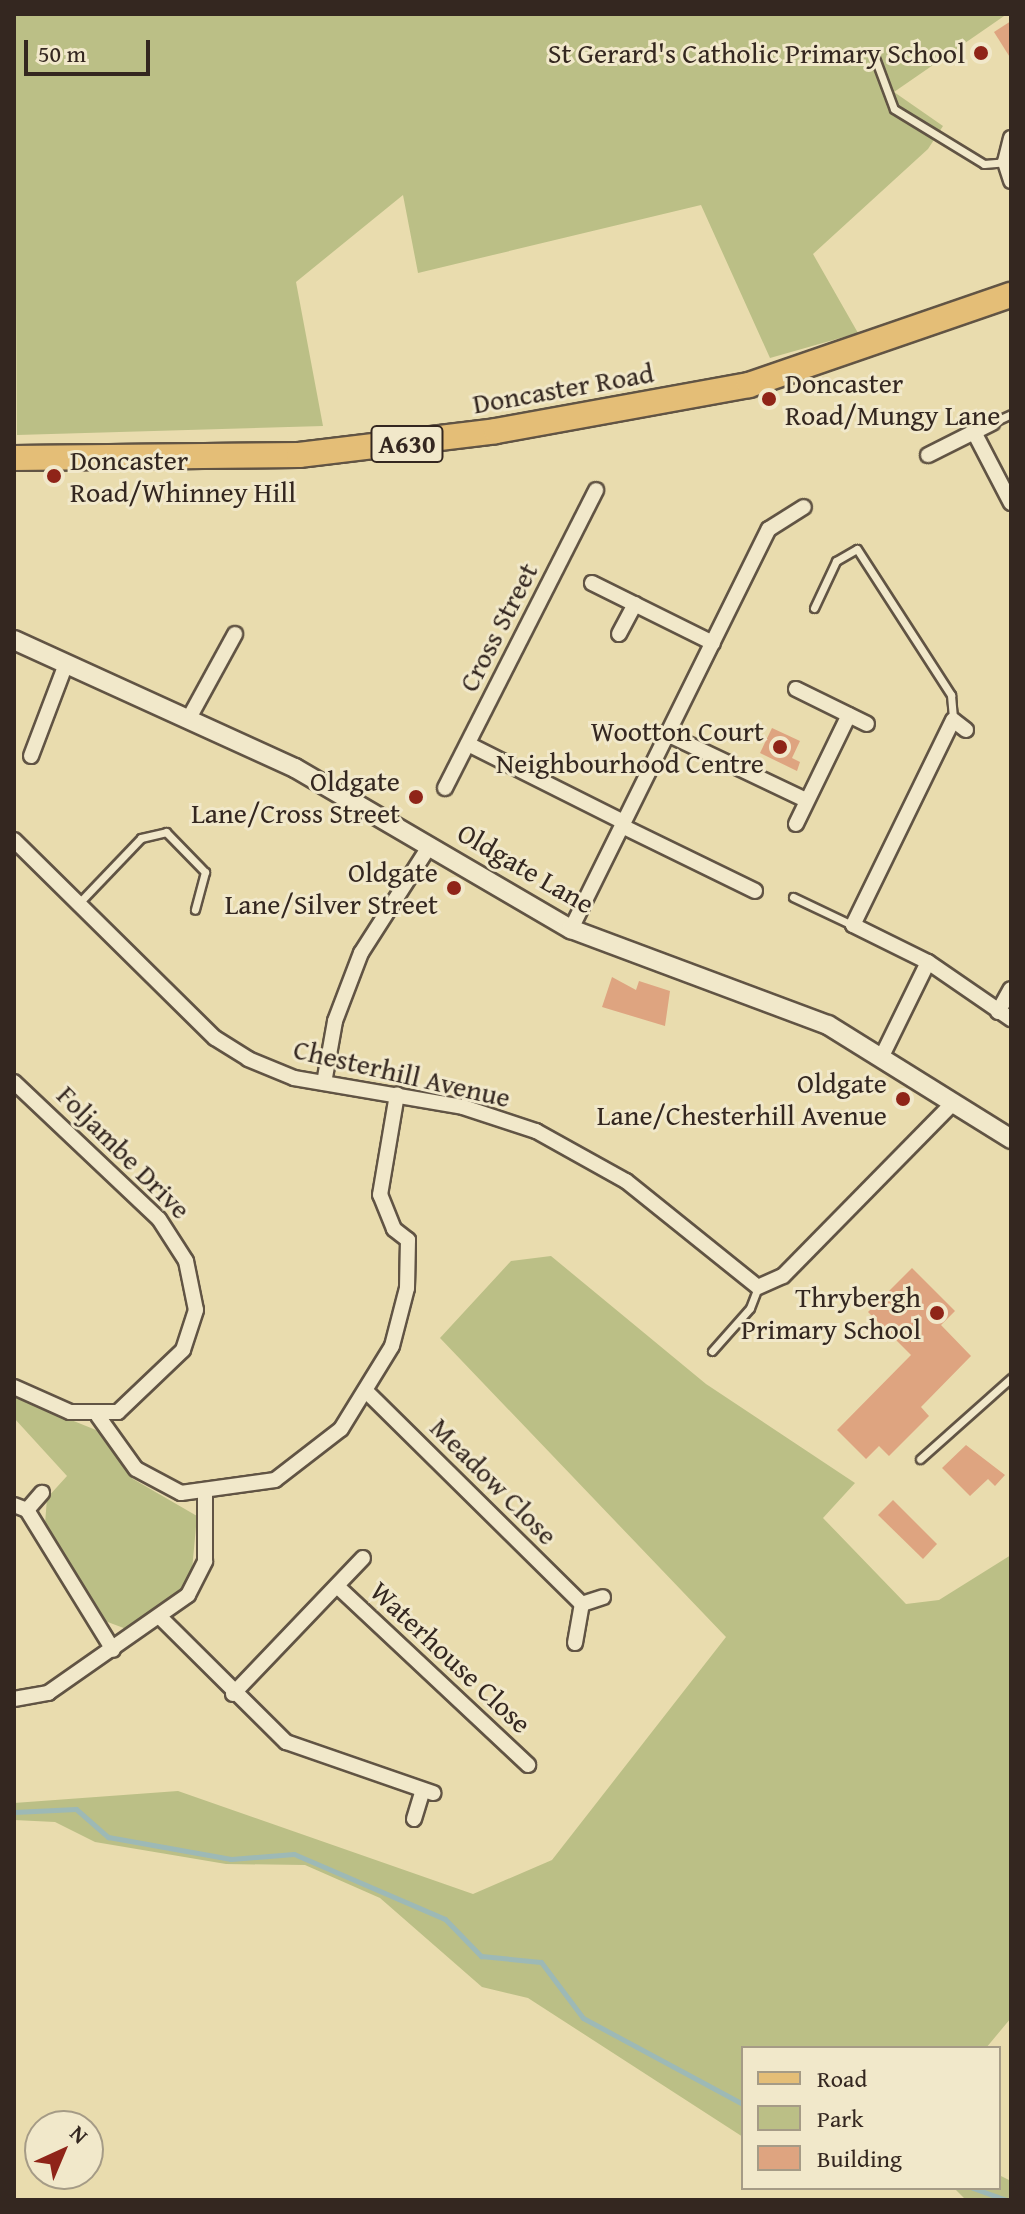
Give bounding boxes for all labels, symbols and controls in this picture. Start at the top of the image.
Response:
scale bar [28,24,154,74]
text: 50 m [38,36,86,71]
place label: St Gerard's Catholic Primary School [548,36,965,70]
marker: St Gerard's Catholic Primary School [972,44,990,62]
street label: Doncaster Road [470,356,656,420]
place label: Doncaster Road/Mungy Lane [785,366,1000,432]
marker: Doncaster Road/Mungy Lane [760,390,778,408]
road number: A630 [369,422,445,466]
place label: Doncaster Road/Whinney Hill [70,443,296,509]
marker: Doncaster Road/Whinney Hill [45,467,63,485]
street label: Cross Street [451,557,545,697]
place label: Wootton Court Neighbourhood Centre [496,714,764,780]
marker: Wootton Court Neighbourhood Centre [771,738,789,756]
place label: Oldgate Lane/Cross Street [191,764,400,830]
marker: Oldgate Lane/Cross Street [407,788,425,806]
street label: Oldgate Lane [452,815,600,921]
place label: Oldgate Lane/Silver Street [225,855,438,921]
marker: Oldgate Lane/Silver Street [445,879,463,897]
street label: Chesterhill Avenue [290,1032,514,1114]
place label: Oldgate Lane/Chesterhill Avenue [597,1066,887,1132]
street label: Foljambe Drive [50,1078,198,1226]
marker: Oldgate Lane/Chesterhill Avenue [894,1090,912,1108]
place label: Thrybergh Primary School [741,1280,921,1346]
marker: Thrybergh Primary School [928,1304,946,1322]
street label: Meadow Close [424,1411,564,1551]
street label: Waterhouse Close [364,1574,538,1740]
legend [741,2046,1001,2190]
text: Road [817,2061,867,2096]
text: Park [817,2101,863,2136]
north arrow [24,2110,104,2190]
text: N [63,2118,96,2151]
text: Building [817,2141,902,2176]

